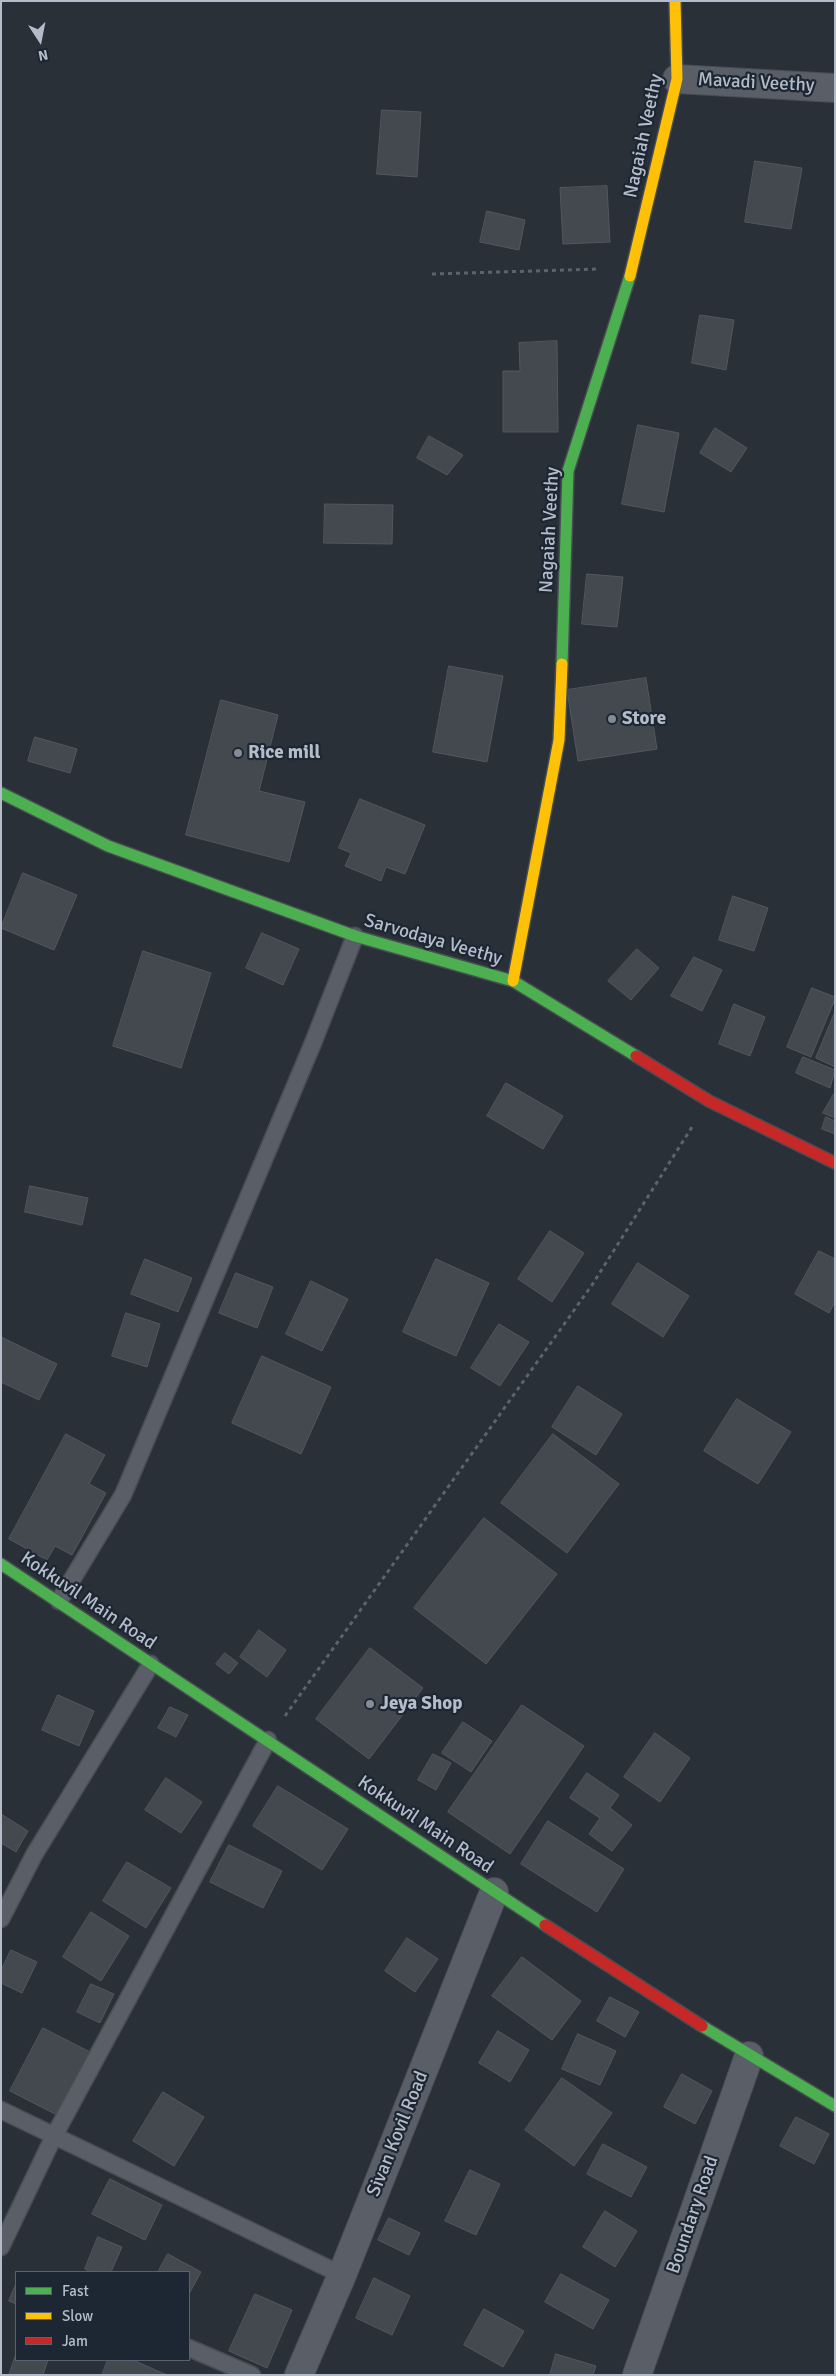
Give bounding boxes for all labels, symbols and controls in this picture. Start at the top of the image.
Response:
north arrow [15,15,65,65]
text: N [37,46,49,64]
street label: Mavadi Veethy [697,69,815,97]
street label: Nagaiah Veethy [620,72,668,200]
street label: Nagaiah Veethy [535,466,565,594]
place label: Store [622,708,666,730]
marker: Store [606,713,618,725]
place label: Rice mill [248,742,321,764]
marker: Rice mill [232,747,244,759]
street label: Sarvodaya Veethy [361,909,505,971]
street label: Kokkuvil Main Road [16,1547,160,1655]
place label: Jeya Shop [380,1693,462,1715]
marker: Jeya Shop [364,1698,376,1710]
street label: Kokkuvil Main Road [353,1771,497,1879]
street label: Sivan Kovil Road [363,2068,433,2200]
street label: Boundary Road [662,2153,724,2277]
legend [15,2271,190,2361]
text: Fast [62,2282,89,2300]
text: Slow [62,2307,93,2325]
text: Jam [62,2332,88,2350]

